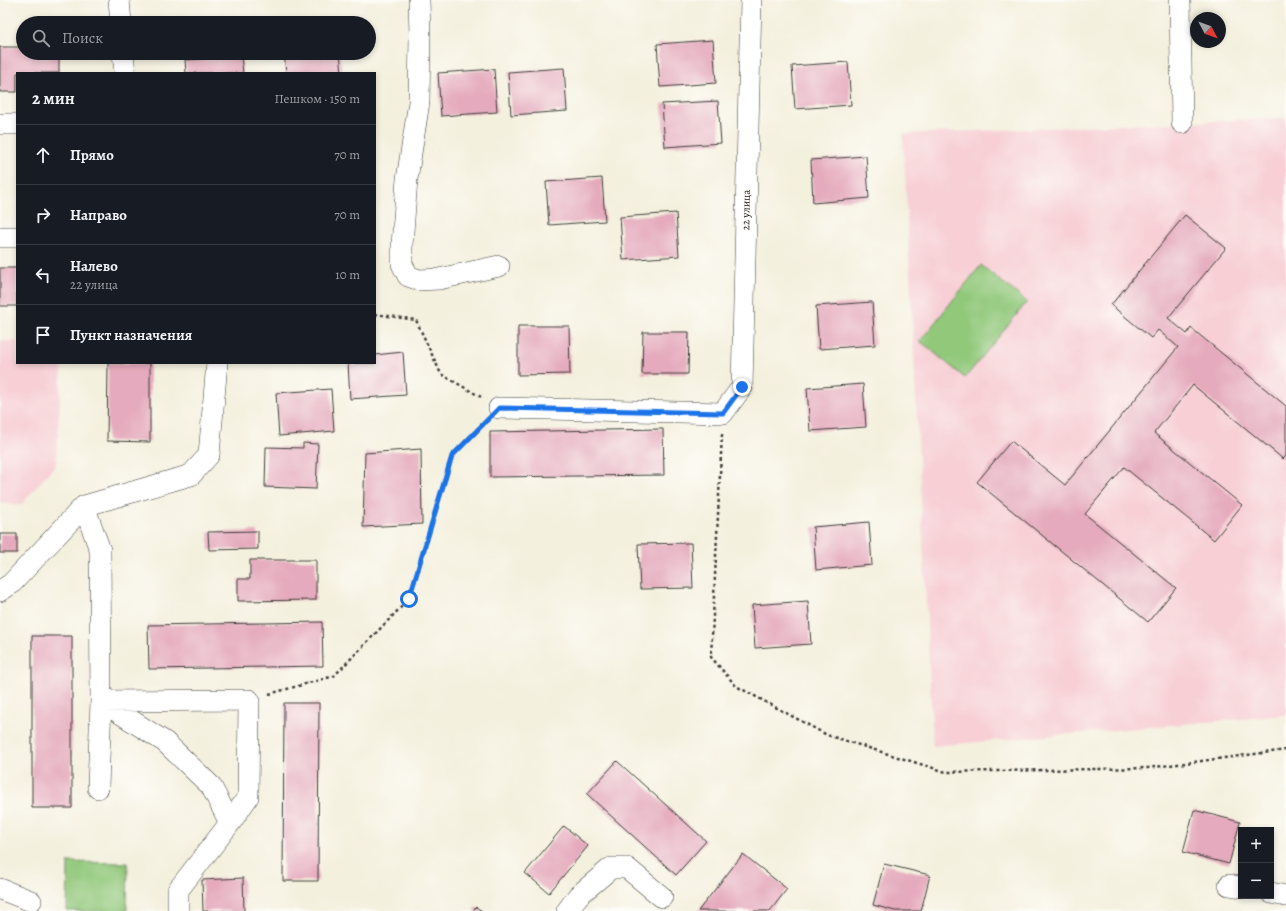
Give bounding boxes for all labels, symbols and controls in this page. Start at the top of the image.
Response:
north arrow [1190,12,1226,48]
search box [16,16,376,60]
icon: search [30,27,52,49]
text: Поиск [62,28,103,48]
text: 2 мин [32,87,75,110]
text: Пешком · 150 m [275,90,360,107]
icon: ahead [32,144,54,166]
text: Прямо [70,145,114,165]
text: 70 m [334,146,360,163]
street label: 22 улица [738,189,754,230]
icon: right [32,204,54,226]
text: Направо [70,205,127,225]
text: 70 m [334,206,360,223]
text: Налево [70,256,118,276]
icon: left [32,264,54,286]
text: 10 m [335,266,360,283]
text: 22 улица [70,276,118,293]
icon: arrive [32,324,54,346]
text: Пункт назначения [70,325,192,345]
route end [733,378,751,396]
route start [400,590,418,608]
map controls [1238,827,1274,899]
button: + [1238,827,1274,863]
button: − [1238,863,1274,899]

